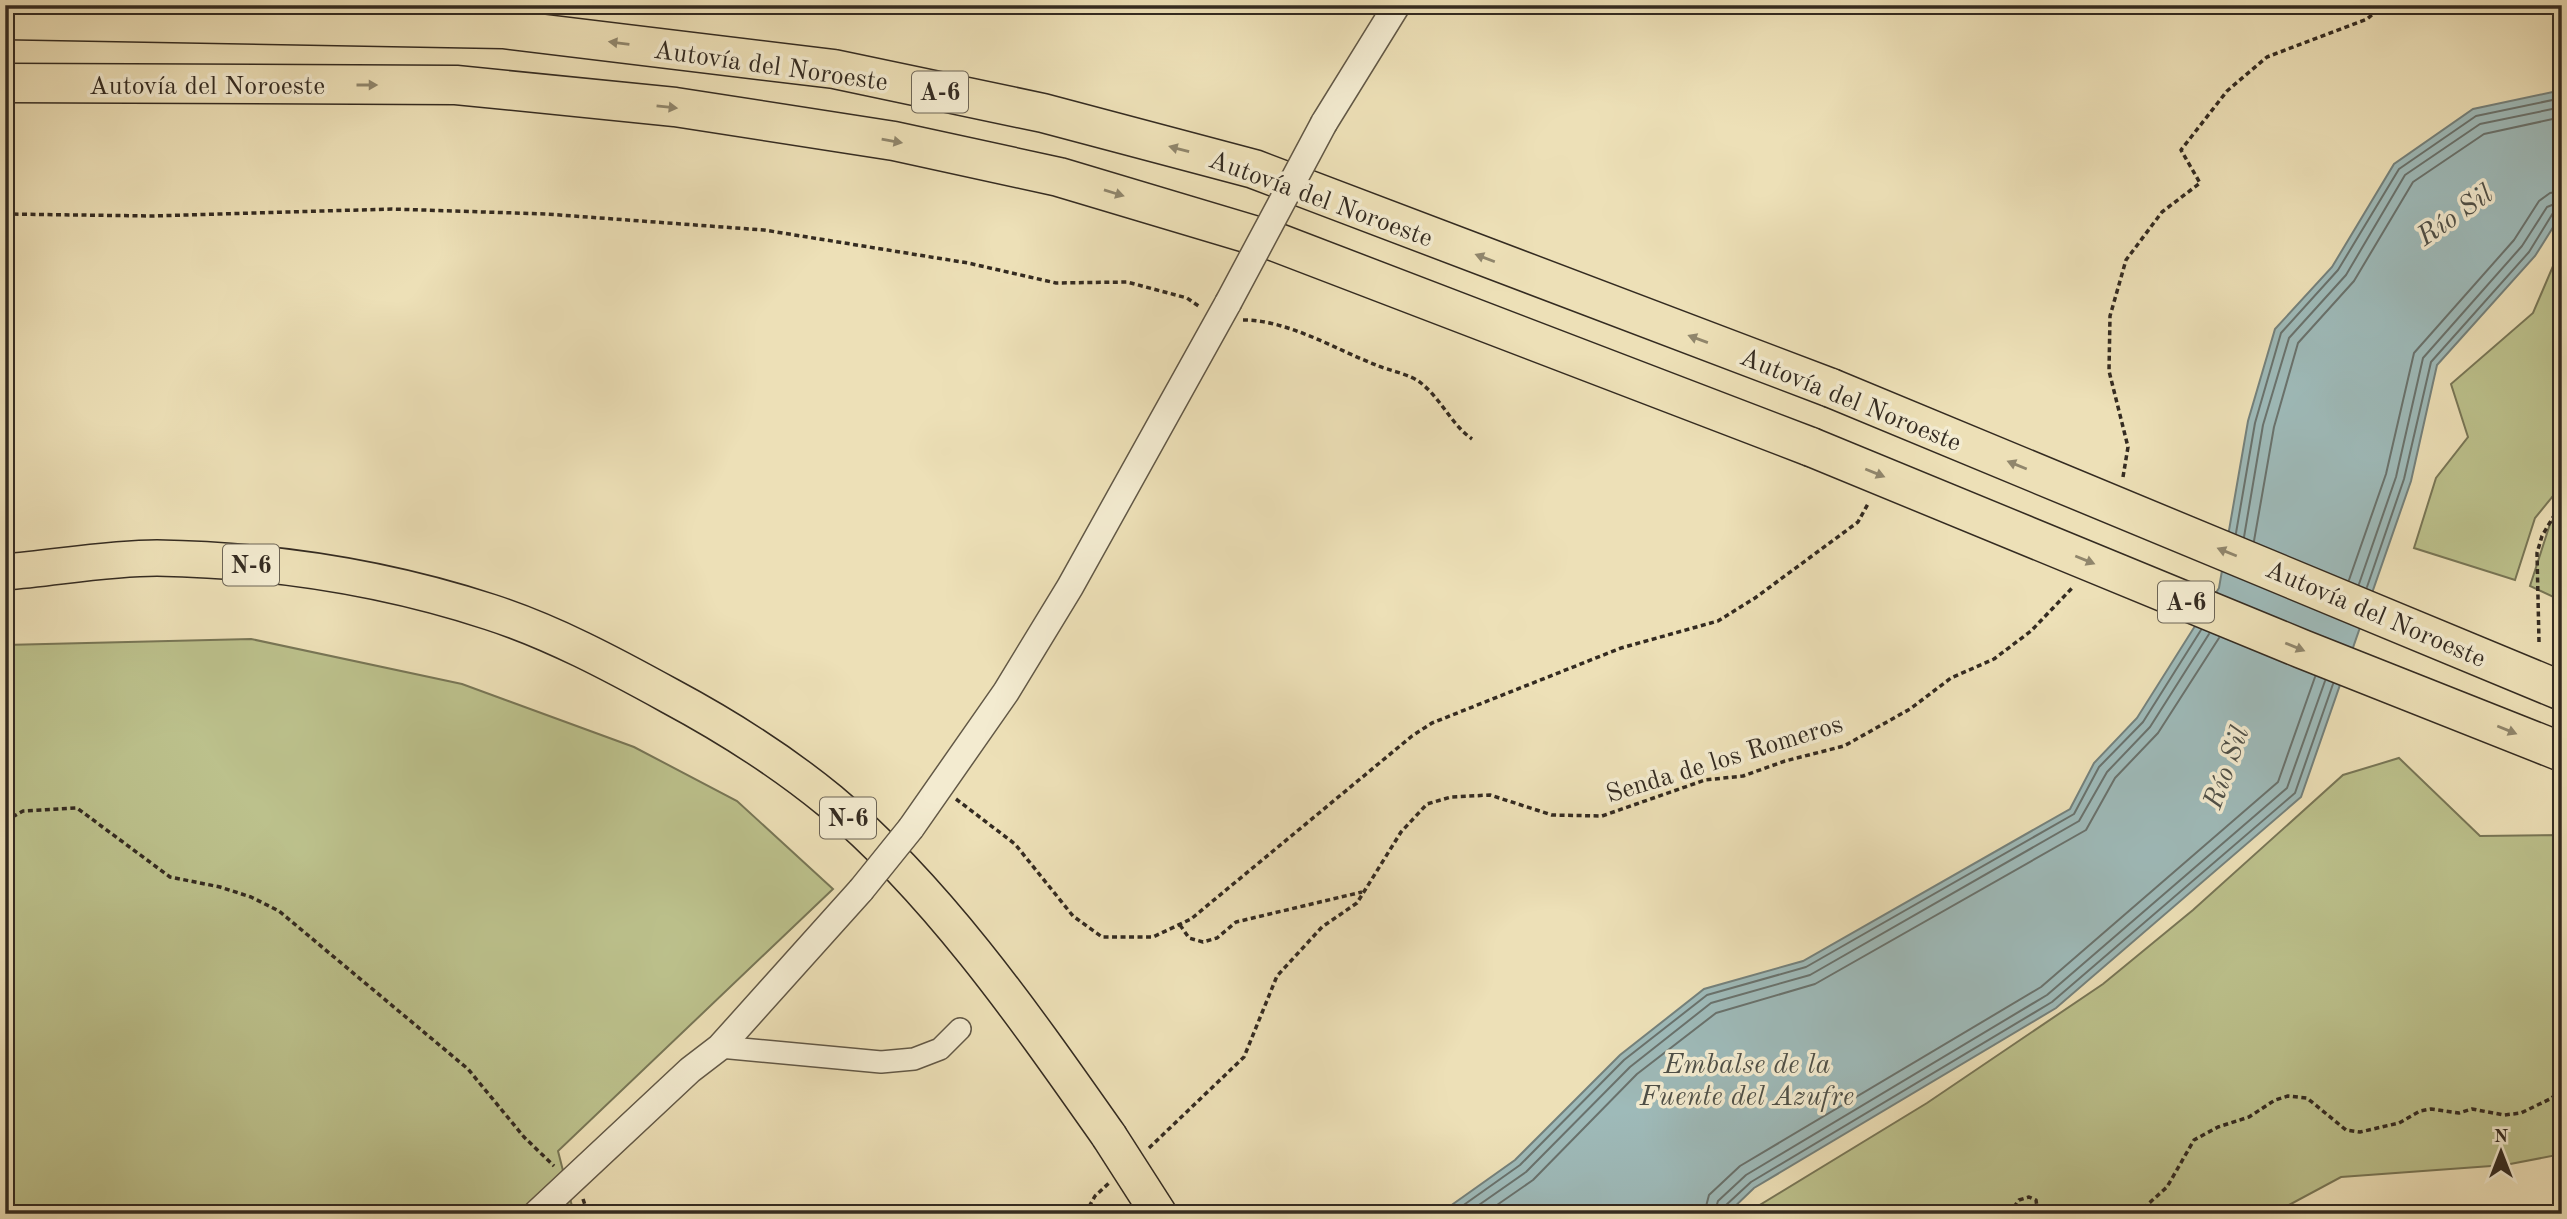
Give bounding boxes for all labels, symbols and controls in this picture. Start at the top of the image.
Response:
one-way arrow [608,38,630,49]
street label: Autovía del Noroeste [652,38,889,96]
road number: A-6 [912,72,968,112]
street label: Autovía del Noroeste [89,74,325,100]
one-way arrow [357,79,379,91]
one-way arrow [657,101,679,112]
one-way arrow [881,136,903,147]
one-way arrow [1168,143,1190,154]
street label: Autovía del Noroeste [1205,147,1436,252]
water label: Río Sil [2412,181,2499,253]
one-way arrow [1103,189,1124,199]
one-way arrow [1475,253,1496,264]
one-way arrow [1687,333,1708,344]
street label: Autovía del Noroeste [1736,345,1965,457]
one-way arrow [2007,459,2027,471]
one-way arrow [1864,468,1885,479]
road number: N-6 [223,544,279,586]
one-way arrow [2217,546,2237,558]
one-way arrow [2075,554,2095,566]
street label: Autovía del Noroeste [2261,557,2489,673]
road number: A-6 [2158,582,2214,622]
one-way arrow [2285,641,2306,652]
street label: Senda de los Romeros [1603,712,1846,808]
water label: Río Sil [2200,723,2256,814]
one-way arrow [2496,725,2517,736]
road number: N-6 [820,798,876,838]
water label: Embalse de la Fuente del Azufre [1639,1052,1854,1112]
north arrow [2466,1118,2536,1188]
text: N [2494,1128,2509,1147]

